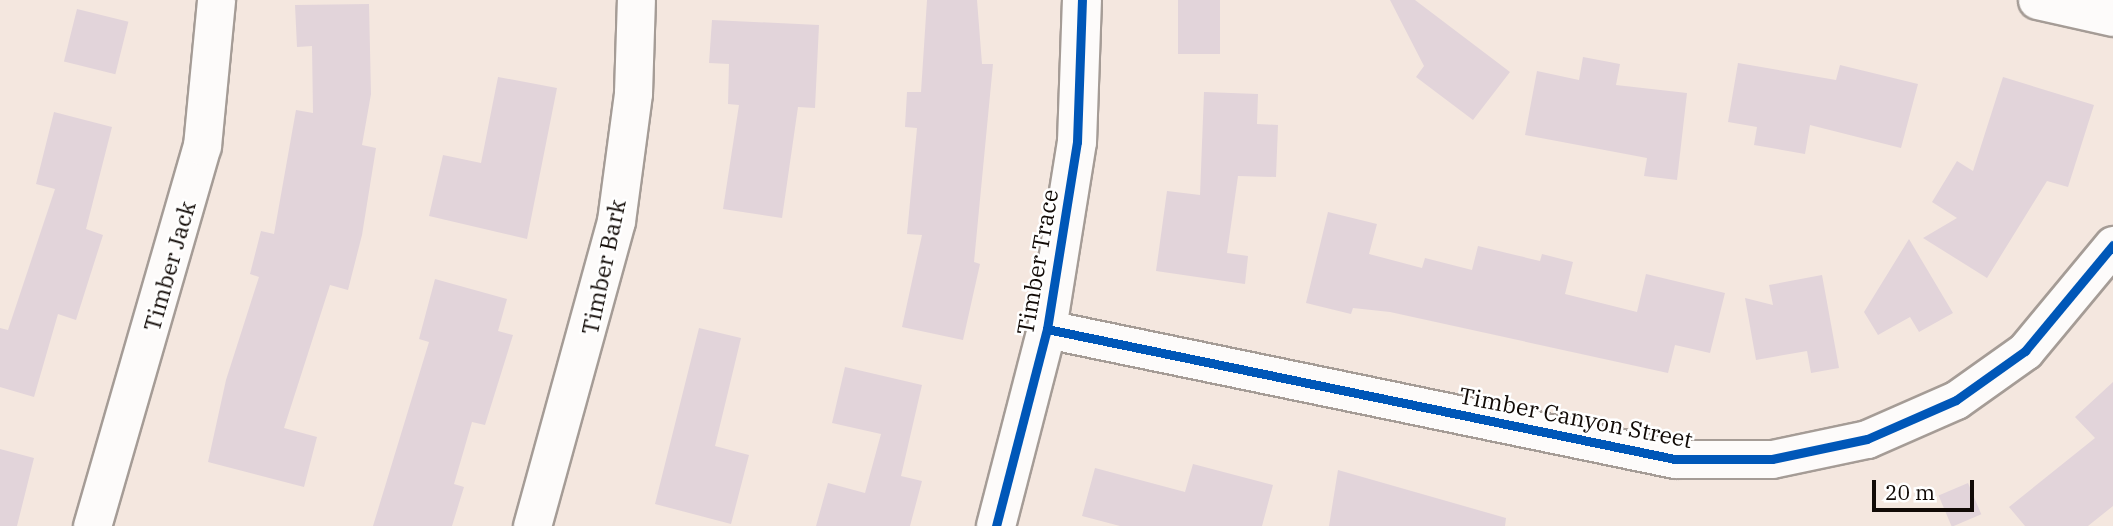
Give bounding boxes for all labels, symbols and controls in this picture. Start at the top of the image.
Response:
street label: Timber Trace [1011,187,1063,337]
street label: Timber Bark [575,197,631,337]
street label: Timber Jack [137,198,201,334]
street label: Timber Canyon Street [1457,381,1695,453]
scale bar [1875,466,1976,510]
text: 20 m [1885,478,1935,506]

